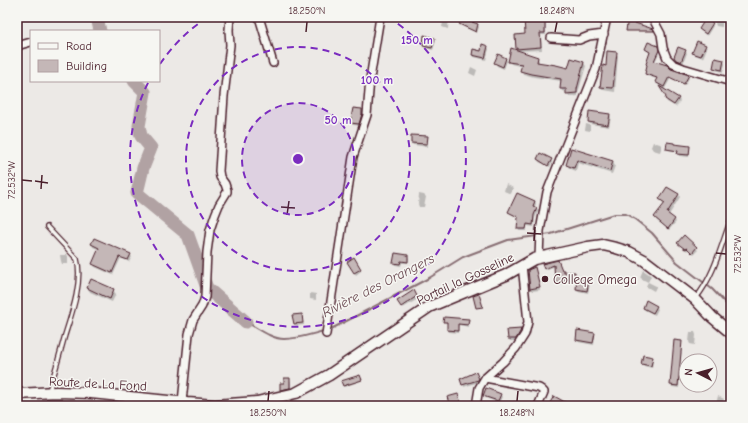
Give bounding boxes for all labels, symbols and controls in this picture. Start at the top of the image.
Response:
text: 18.250°N [289,5,325,17]
text: 18.248°N [540,5,574,17]
legend [30,30,160,82]
text: 150 m [401,33,433,47]
text: Road [66,39,92,53]
text: Building [66,59,107,73]
text: 100 m [361,73,393,87]
text: 50 m [324,113,352,127]
centre of rings [291,152,305,166]
text: 72.532°W [6,161,18,199]
text: 72.532°W [732,235,744,273]
street label: Portail la Gosseline [414,249,517,308]
water label: Rivière des Orangers [319,250,438,321]
place label: Colleqe Omega [553,272,637,287]
marker: Colleqe Omega [540,274,550,284]
north arrow [678,353,718,393]
text: N [682,368,695,376]
street label: Route de La Fond [49,373,147,394]
text: 18.250°N [250,407,286,419]
text: 18.248°N [500,407,534,419]

